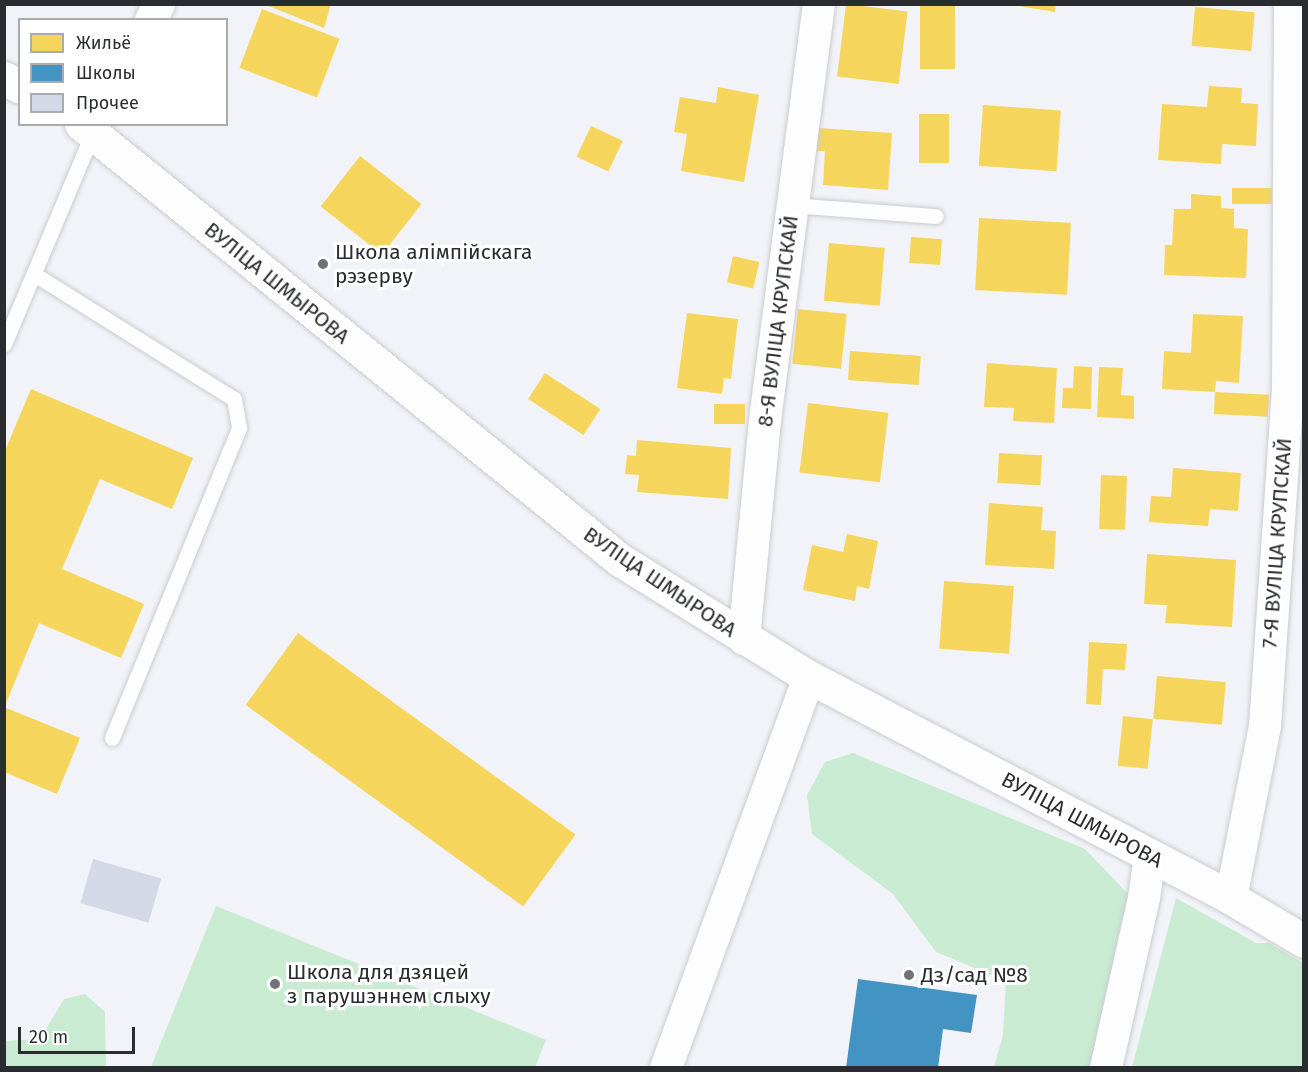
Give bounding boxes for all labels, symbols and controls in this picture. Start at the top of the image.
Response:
legend [18,18,228,126]
text: Жильё [76,32,131,54]
text: Школы [76,62,136,84]
text: Прочее [76,92,139,114]
street label: 8-Я ВУЛІЦА КРУПСКАЙ [753,214,803,428]
street label: ВУЛІЦА ШМЫРОВА [199,217,355,349]
place label: Школа алімпійскага рэзерву [335,239,532,289]
marker: Школа алімпійскага рэзерву [316,257,330,271]
street label: 7-Я ВУЛІЦА КРУПСКАЙ [1257,437,1297,649]
street label: ВУЛІЦА ШМЫРОВА [579,521,741,643]
street label: ВУЛІЦА ШМЫРОВА [997,767,1167,873]
place label: Школа для дзяцей з парушэннем слыху [287,959,491,1009]
place label: Дз/сад №8 [921,962,1028,988]
marker: Дз/сад №8 [902,968,916,982]
marker: Школа для дзяцей з парушэннем слыху [268,977,282,991]
scale bar [21,1015,138,1053]
text: 20 m [29,1026,68,1048]

